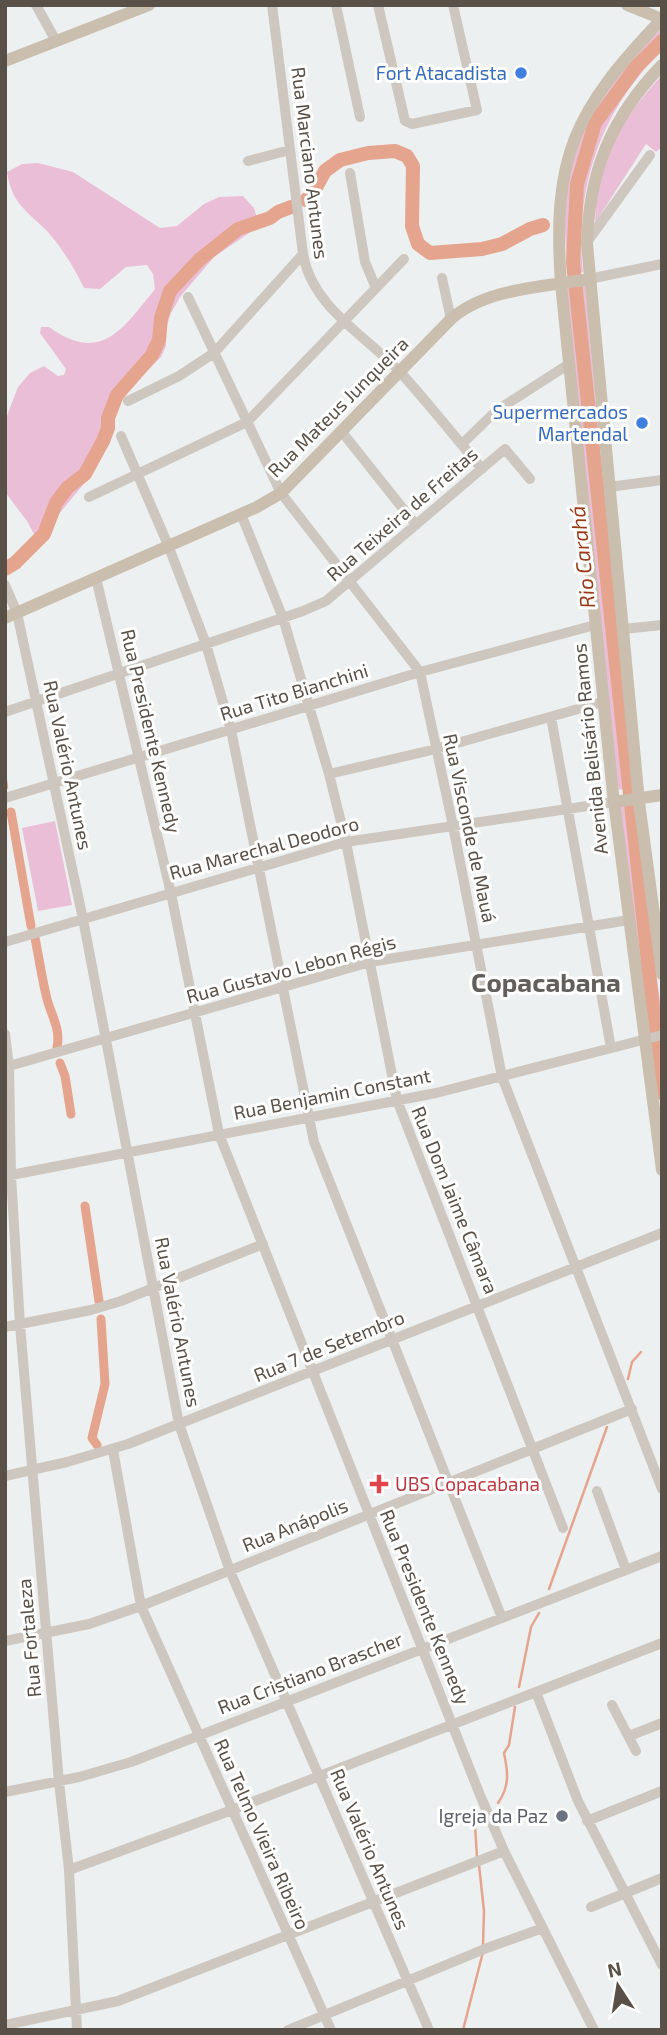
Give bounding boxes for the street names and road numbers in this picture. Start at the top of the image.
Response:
street label: Rua Marciano Antunes [287,65,334,260]
street label: Rua Mateus Junqueira [263,332,413,482]
street label: Rua Teixeira de Freitas [321,442,482,585]
street label: Rua Presidente Kennedy [117,627,186,835]
street label: Avenida Belisário Ramos [567,642,612,856]
street label: Rua Tito Bianchini [217,658,371,725]
street label: Rua Valério Antunes [39,678,98,852]
street label: Rua Visconde de Mauá [439,731,502,925]
street label: Rua Marechal Deodoro [166,811,361,884]
street label: Rua Gustavo Lebon Régis [184,929,398,1008]
street label: Rua Benjamin Constant [231,1063,432,1124]
street label: Rua Dom Jaime Câmara [407,1103,504,1297]
street label: Rua Valério Antunes [151,1235,206,1409]
street label: Rua 7 de Setembro [250,1305,408,1386]
street label: Rua Anápolis [239,1493,351,1556]
street label: Rua Presidente Kennedy [376,1506,475,1708]
street label: Rua Fortaleza [12,1578,45,1698]
street label: Rua Cristiano Brascher [214,1627,406,1718]
street label: Rua Telmo Vieira Ribeiro [210,1735,315,1933]
street label: Rua Valério Antunes [326,1765,415,1933]

